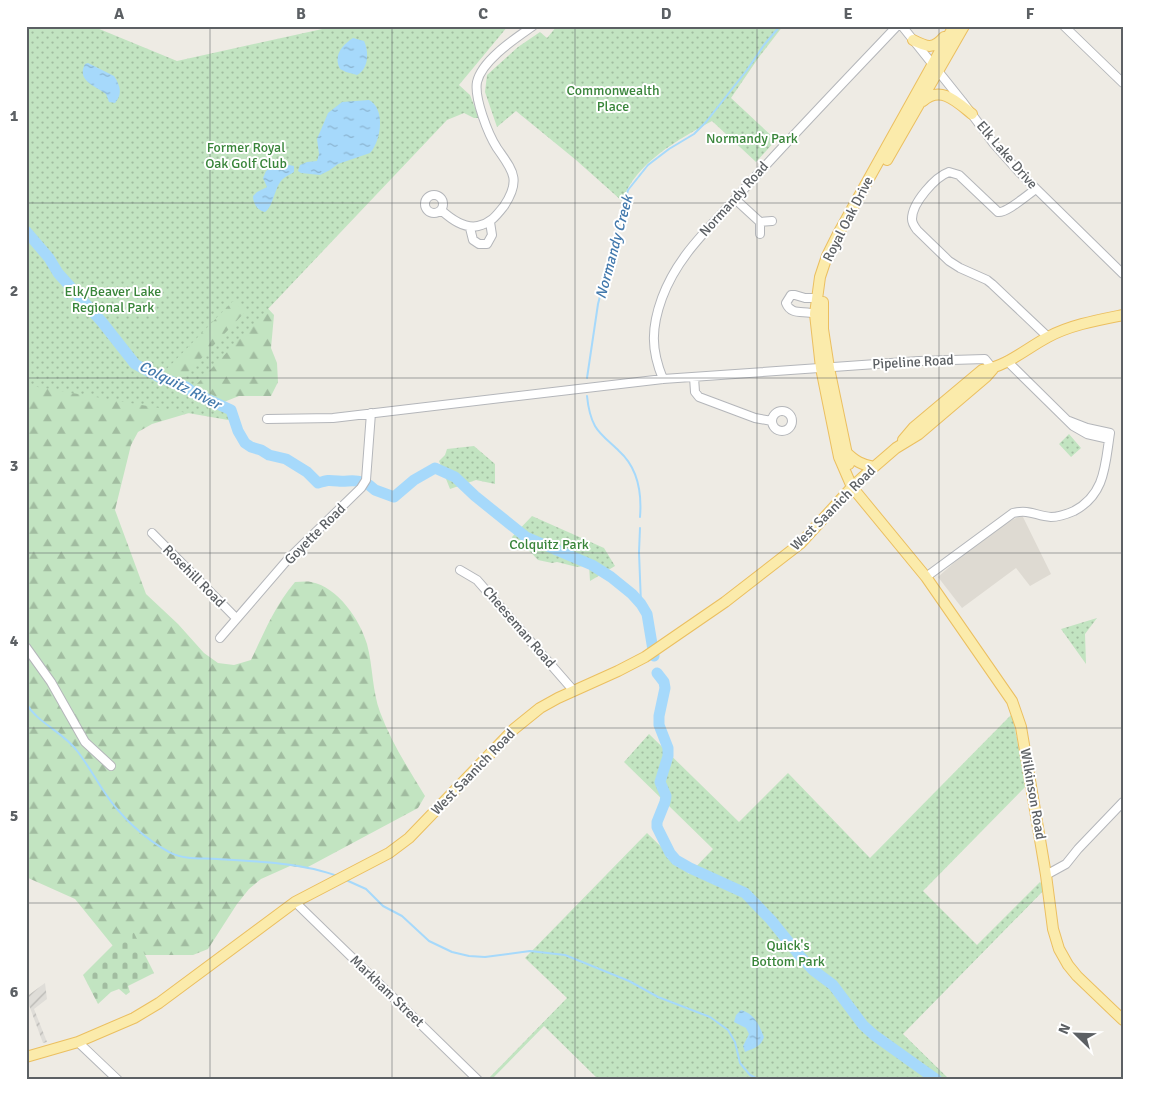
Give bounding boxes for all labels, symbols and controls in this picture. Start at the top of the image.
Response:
text: A [114,4,125,24]
text: B [296,4,306,24]
text: C [478,4,488,24]
text: D [661,4,672,24]
text: E [843,4,853,24]
text: F [1026,4,1035,24]
park label: Commonwealth Place [566,82,660,115]
text: 1 [10,106,19,126]
street label: Elk Lake Drive [973,118,1041,192]
park label: Normandy Park [706,130,798,147]
park label: Former Royal Oak Golf Club [205,139,287,172]
street label: Normandy Road [696,158,772,240]
street label: Royal Oak Drive [819,173,877,265]
water label: Normandy Creek [592,192,637,301]
text: 2 [10,281,18,301]
park label: Elk/Beaver Lake Regional Park [65,283,161,316]
street label: Pipeline Road [872,351,954,373]
water label: Colquitz River [136,357,226,414]
text: 3 [10,456,18,476]
street label: West Saanich Road [787,462,879,554]
street label: Goyette Road [281,500,349,568]
park label: Colquitz Park [509,536,589,553]
street label: Rosehill Road [159,541,229,611]
street label: Cheeseman Road [479,583,559,671]
text: 4 [10,631,19,651]
street label: West Saanich Road [428,725,518,819]
street label: Wilkinson Road [1017,747,1049,841]
text: 5 [10,806,18,826]
park label: Quick's Bottom Park [751,937,825,970]
street label: Markham Street [347,952,428,1031]
text: 6 [10,982,19,1002]
north arrow [1052,1008,1102,1058]
text: N [1055,1021,1074,1037]

